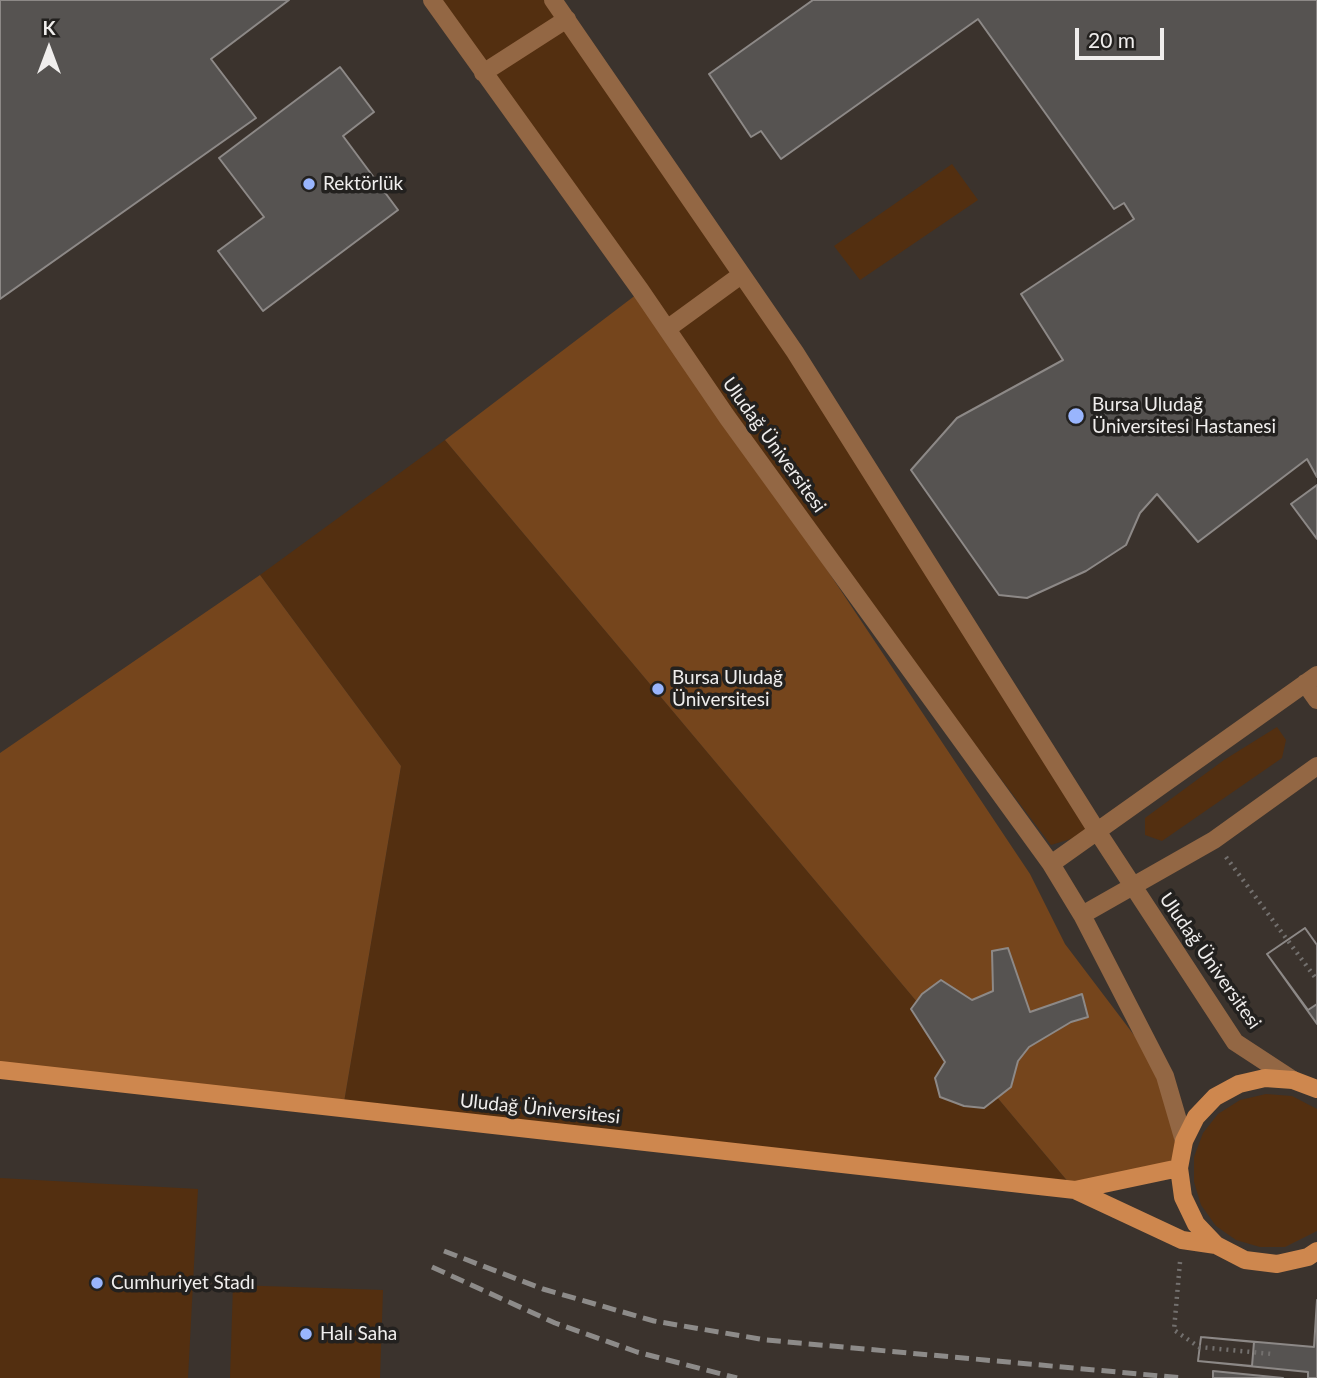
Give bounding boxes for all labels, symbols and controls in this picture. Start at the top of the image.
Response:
north arrow [14,14,84,84]
scale bar [1079,14,1168,58]
text: K [42,16,56,39]
text: 20 m [1088,27,1135,52]
place label: Rektörlük [323,173,403,195]
marker: Rektörlük [301,176,317,192]
street label: Uludağ Üniversitesi [717,373,831,517]
place label: Bursa Uludağ Üniversitesi Hastanesi [1092,394,1276,438]
marker: Bursa Uludağ Üniversitesi Hastanesi [1066,406,1086,426]
place label: Bursa Uludağ Üniversitesi [672,667,783,711]
marker: Bursa Uludağ Üniversitesi [650,681,666,697]
street label: Uludağ Üniversitesi [1154,888,1266,1034]
street label: Uludağ Üniversitesi [459,1089,621,1129]
place label: Cumhuriyet Stadı [111,1272,255,1294]
marker: Cumhuriyet Stadı [89,1275,105,1291]
place label: Halı Saha [320,1323,397,1345]
marker: Halı Saha [298,1326,314,1342]

